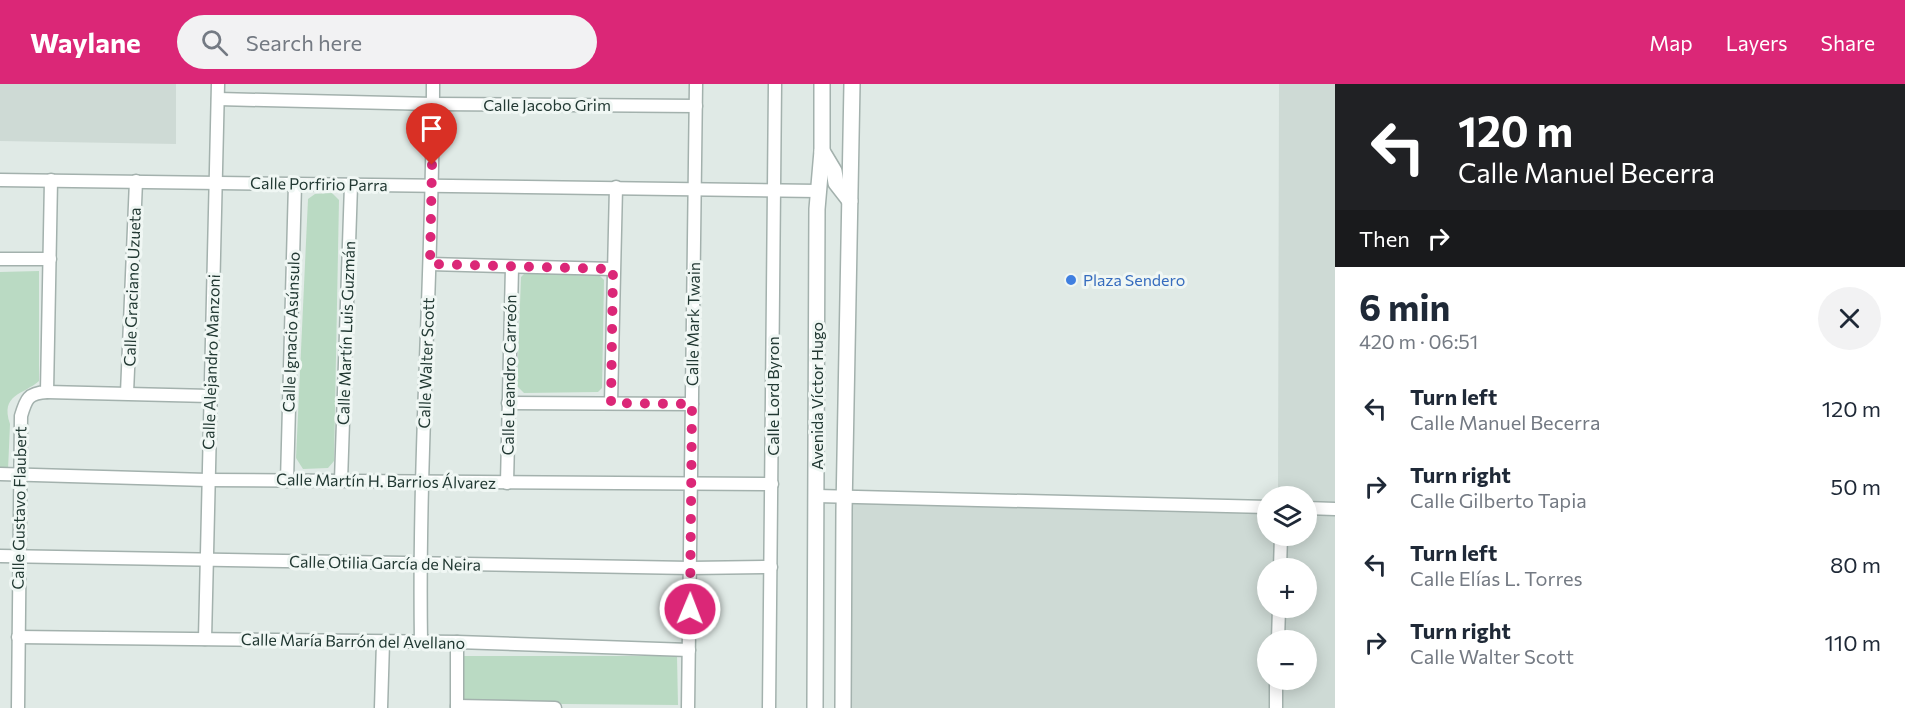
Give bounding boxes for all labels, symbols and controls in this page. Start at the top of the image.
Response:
search box [177,15,597,69]
text: Waylane [30,25,141,59]
icon: search [198,26,231,59]
text: Search here [246,29,362,56]
text: Map [1649,30,1693,55]
text: Layers [1726,30,1788,55]
text: Share [1821,30,1875,55]
street label: Calle Jacobo Grim [483,95,611,114]
pin [406,103,457,165]
text: 120 m [1458,104,1573,156]
icon: left [1359,108,1437,186]
icon: arrive [415,112,448,145]
text: Calle Manuel Becerra [1458,156,1715,189]
street label: Calle Porfirio Parra [250,173,388,194]
street label: Calle Graciano Uzueta [119,207,144,367]
icon: right [1422,222,1455,255]
text: Then [1359,225,1410,252]
street label: Calle Martín Luis Guzmán [333,241,358,425]
street label: Calle Ignacio Asúnsulo [278,251,303,413]
street label: Calle Mark Twain [682,262,703,386]
place label: Plaza Sendero [1083,270,1185,289]
marker: Plaza Sendero [1064,273,1078,287]
street label: Calle Alejandro Manzoni [198,274,223,450]
text: 6 min [1359,284,1450,328]
button: close [1818,287,1881,350]
street label: Calle Leandro Carreón [498,294,519,456]
street label: Calle Walter Scott [414,297,437,429]
street label: Avenida Víctor Hugo [807,322,826,470]
text: 420 m · 06:51 [1359,329,1478,353]
street label: Calle Lord Byron [763,336,782,456]
text: Turn left [1410,383,1497,410]
icon: left [1359,392,1392,425]
text: 120 m [1822,395,1881,422]
text: Calle Manuel Becerra [1410,410,1600,434]
street label: Calle Gustavo Flaubert [8,426,29,590]
text: Turn right [1410,461,1511,488]
street label: Calle Martín H. Barrios Álvarez [276,469,496,492]
icon: right [1359,470,1392,503]
text: 50 m [1831,473,1881,500]
map controls [1257,486,1317,690]
button: layers [1257,486,1317,546]
text: Calle Gilberto Tapia [1410,488,1587,512]
text: Turn left [1410,539,1497,566]
icon: left [1359,548,1392,581]
street label: Calle Otilia García de Neira [289,551,481,574]
text: 80 m [1830,551,1881,578]
button: + [1257,558,1317,618]
text: Calle Elías L. Torres [1410,566,1583,590]
position arrow [658,577,722,641]
text: Turn right [1410,617,1511,644]
icon: right [1359,626,1392,659]
street label: Calle María Barrón del Avellano [241,629,465,652]
text: 110 m [1824,629,1881,656]
button: − [1257,630,1317,690]
text: Calle Walter Scott [1410,644,1574,668]

